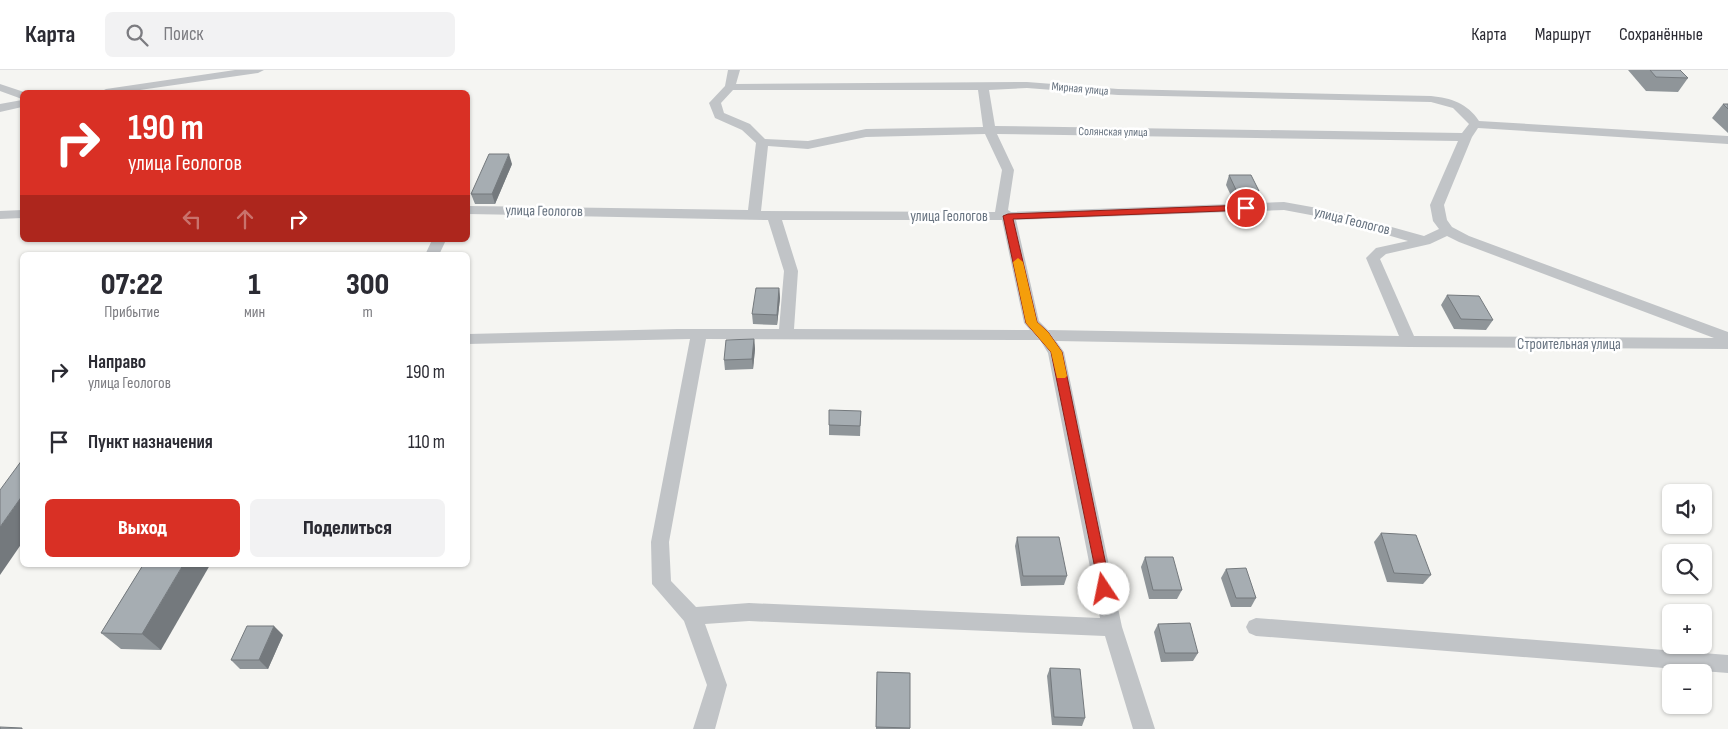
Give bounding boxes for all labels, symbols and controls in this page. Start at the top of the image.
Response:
search box [105,12,455,57]
text: Карта [25,20,75,49]
icon: search [123,21,151,49]
text: Поиск [163,23,204,46]
text: Карта [1471,24,1507,45]
text: Маршрут [1535,24,1591,45]
text: Сохранённые [1619,24,1703,45]
street label: Мирная улица [1051,79,1110,99]
text: 190 m [128,107,204,150]
icon: right [45,110,110,175]
street label: Солянская улица [1078,124,1148,140]
text: улица Геологов [128,150,242,177]
pin [1225,187,1267,229]
icon: arrive [1232,194,1260,222]
street label: улица Геологов [505,201,583,221]
street label: улица Геологов [1312,202,1392,240]
icon: left [178,205,206,233]
icon: ahead [231,205,259,233]
icon: right [284,205,312,233]
street label: улица Геологов [910,207,988,226]
text: 07:22 [101,267,163,303]
text: 1 [248,267,261,303]
text: 300 [346,267,389,303]
text: Прибытие [104,303,160,322]
text: мин [244,303,265,322]
text: m [362,303,373,322]
street label: Строительная улица [1517,335,1621,354]
text: Направо [88,351,146,374]
icon: right [45,358,73,386]
text: 190 m [406,361,445,384]
text: улица Геологов [88,374,171,393]
icon: arrive [45,428,73,456]
text: Пункт назначения [88,431,213,454]
text: 110 m [408,431,445,454]
map controls [1662,484,1712,714]
button: sound [1662,484,1712,534]
button: Выход [45,499,240,557]
button: Поделиться [250,499,445,557]
button: search [1662,544,1712,594]
position arrow [1077,562,1129,614]
button: + [1662,604,1712,654]
button: − [1662,664,1712,714]

